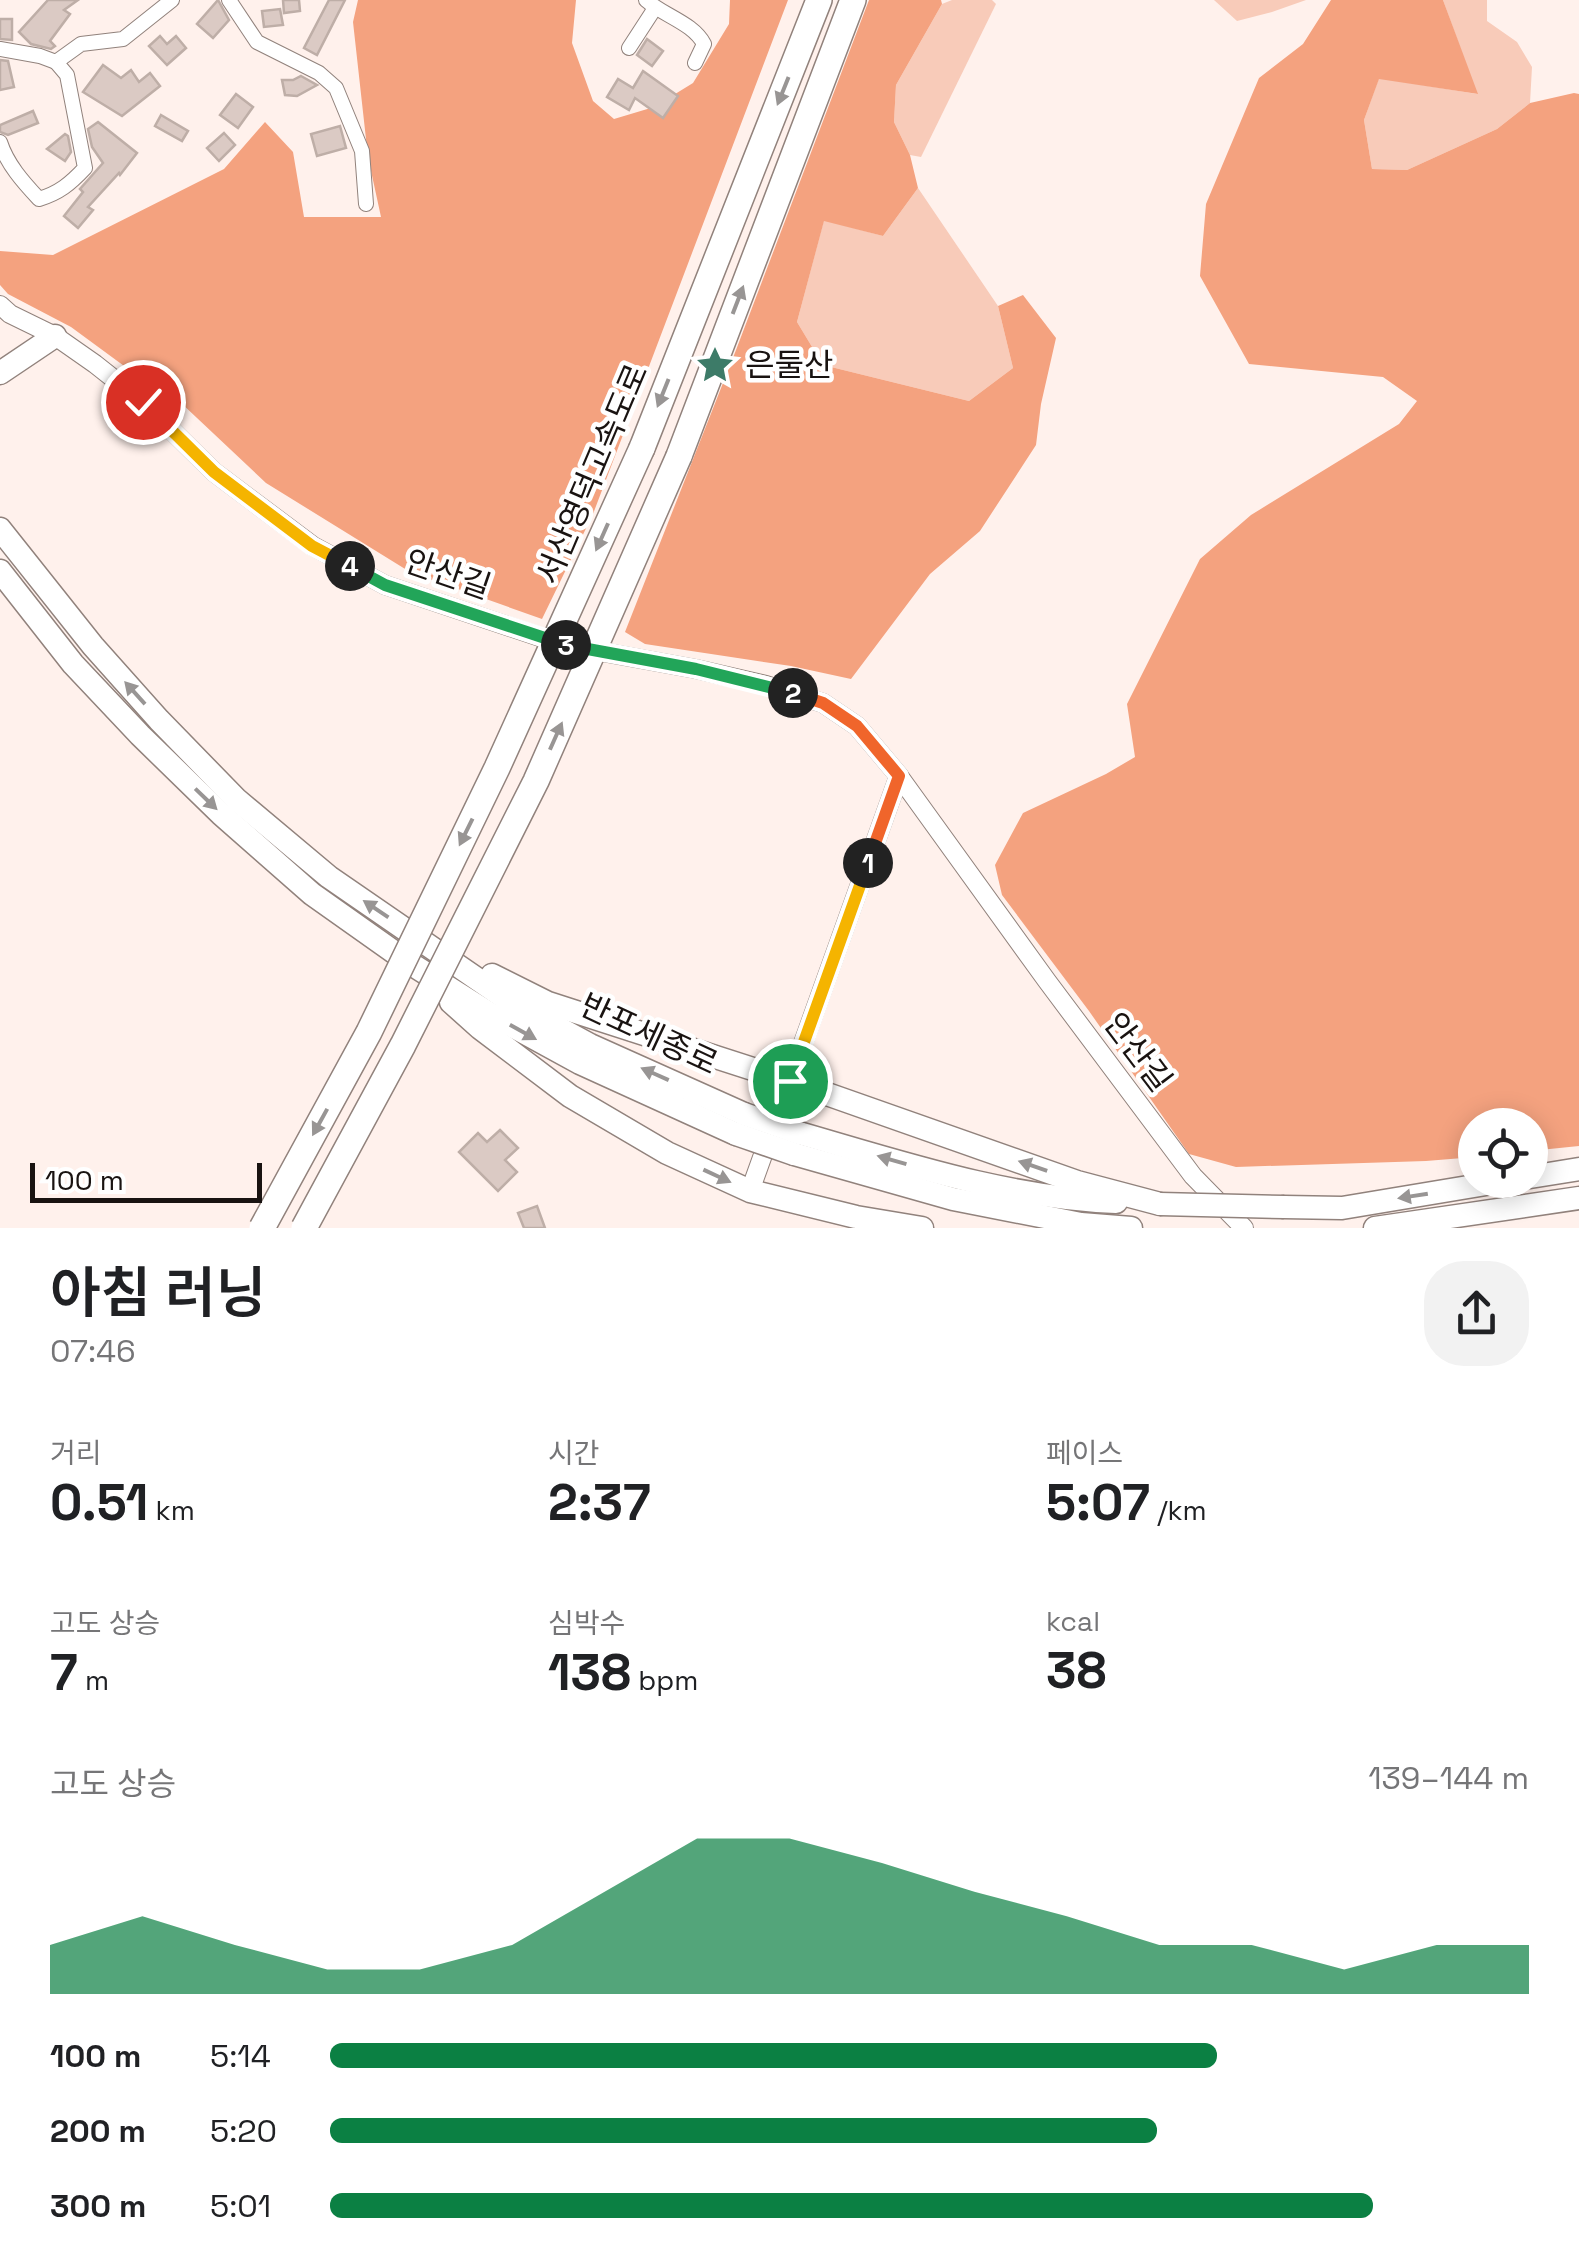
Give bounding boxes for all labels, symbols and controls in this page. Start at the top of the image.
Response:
one-way arrow [774,76,790,106]
one-way arrow [731,285,747,315]
place icon: 은둘산 [694,344,736,386]
place label: 은둘산 [745,345,833,385]
street label: 서산영덕고속도로 [528,358,656,590]
pin [101,360,186,445]
icon: check [116,375,171,430]
one-way arrow [655,378,671,408]
one-way arrow [593,523,610,552]
pin: 4 [325,541,375,591]
street label: 안산길 [400,541,496,607]
text: 4 [341,548,359,584]
pin: 3 [541,620,591,670]
text: 3 [557,627,575,663]
pin: 2 [768,668,818,718]
text: 2 [785,675,801,711]
one-way arrow [124,681,147,705]
one-way arrow [548,721,564,751]
one-way arrow [193,787,217,810]
one-way arrow [458,818,475,847]
pin: 1 [843,838,893,888]
text: 1 [862,845,874,881]
one-way arrow [363,901,390,919]
street label: 반포세종로 [574,985,724,1083]
street label: 안산길 [1095,1005,1181,1099]
one-way arrow [509,1024,538,1041]
pin [748,1039,833,1124]
icon: arrive [763,1054,818,1109]
one-way arrow [640,1066,670,1082]
one-way arrow [312,1108,329,1137]
map controls [1458,1108,1548,1198]
button: locate [1458,1108,1548,1198]
one-way arrow [876,1152,907,1167]
scale bar [30,1158,262,1202]
one-way arrow [1017,1158,1047,1173]
text: 100 m [45,1162,124,1198]
one-way arrow [702,1168,732,1184]
one-way arrow [1397,1189,1429,1204]
text: 아침 러닝 [50,1258,266,1328]
button: share [1424,1261,1529,1366]
text: 07:46 [50,1331,136,1371]
text: 거리 [50,1435,102,1471]
text: 시간 [548,1435,600,1471]
text: 페이스 [1046,1435,1123,1471]
text: 0.51 [50,1471,148,1535]
text: 2:37 [548,1471,651,1535]
text: 5:07 [1046,1471,1150,1535]
text: km [148,1492,195,1528]
text: /km [1150,1492,1207,1528]
text: kcal [1046,1603,1100,1639]
text: 고도 상승 [50,1605,160,1641]
text: 심박수 [548,1605,625,1641]
text: 38 [1046,1639,1106,1703]
text: 7 [50,1641,78,1705]
text: 138 [548,1641,631,1705]
text: m [78,1662,109,1698]
text: bpm [631,1662,698,1698]
text: 139–144 m [1368,1758,1529,1798]
text: 고도 상승 [50,1764,176,1804]
text: 100 m [50,2036,141,2076]
text: 5:14 [210,2036,271,2076]
text: 200 m [50,2111,146,2151]
text: 5:20 [210,2111,277,2151]
text: 300 m [50,2186,146,2226]
text: 5:01 [210,2186,271,2226]

